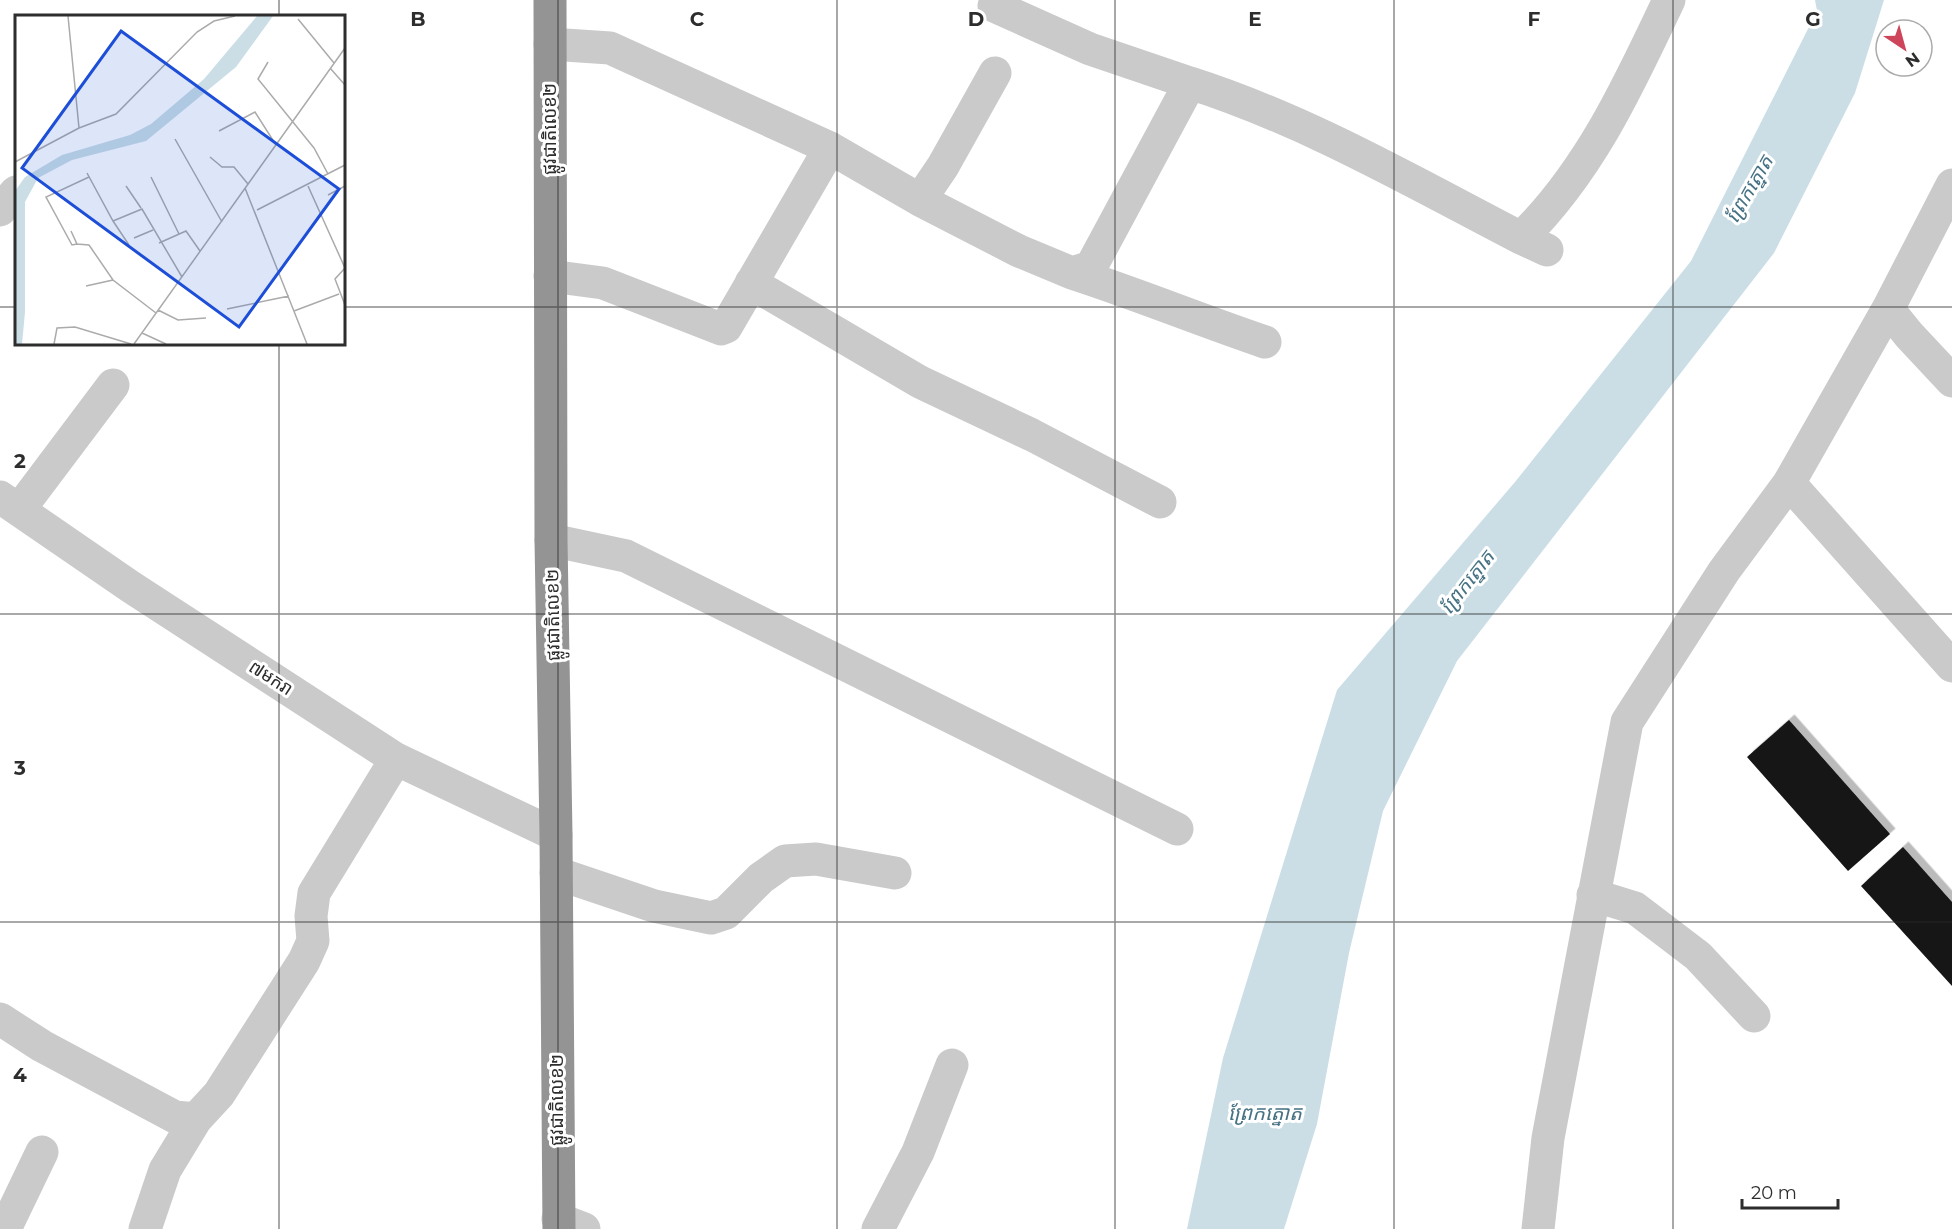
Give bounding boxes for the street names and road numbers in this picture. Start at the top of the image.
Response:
street label: ផ្លូវជាតិលេខ២ [539,83,566,175]
street label: ផ្លូវជាតិលេខ២ [541,569,570,661]
street label: ៧មករា [245,656,297,700]
street label: ផ្លូវជាតិលេខ២ [546,1054,573,1146]

